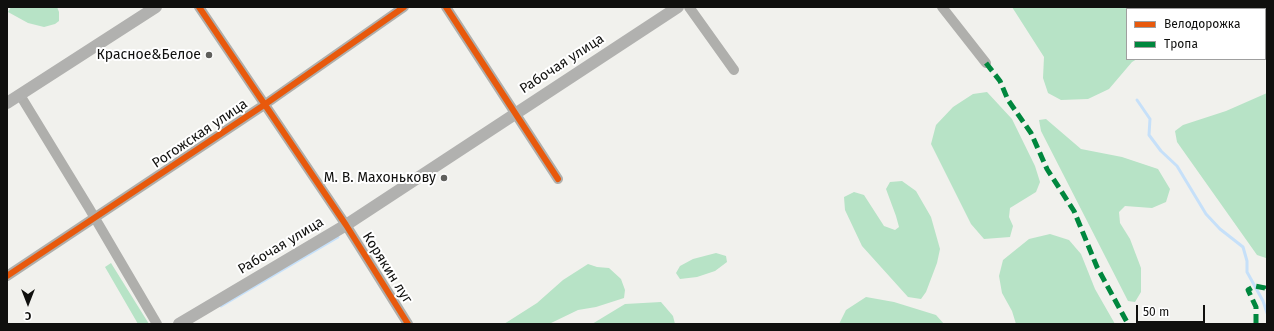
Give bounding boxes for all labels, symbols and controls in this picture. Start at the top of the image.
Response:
legend [1126,8,1266,60]
text: Велодорожка [1164,17,1240,31]
street label: Рабочая улица [517,31,607,97]
text: Тропа [1164,37,1198,51]
place label: Красное&Белое [96,47,201,63]
marker: Красное&Белое [204,50,214,60]
street label: Рогожская улица [149,96,251,172]
place label: М. В. Махонькову [324,170,436,186]
marker: М. В. Махонькову [439,173,449,183]
street label: Рабочая улица [235,214,327,278]
street label: Корякин луг [358,229,416,307]
north arrow [8,283,48,323]
scale bar [1138,297,1207,323]
text: 50 m [1143,305,1169,319]
text: С [25,309,31,322]

